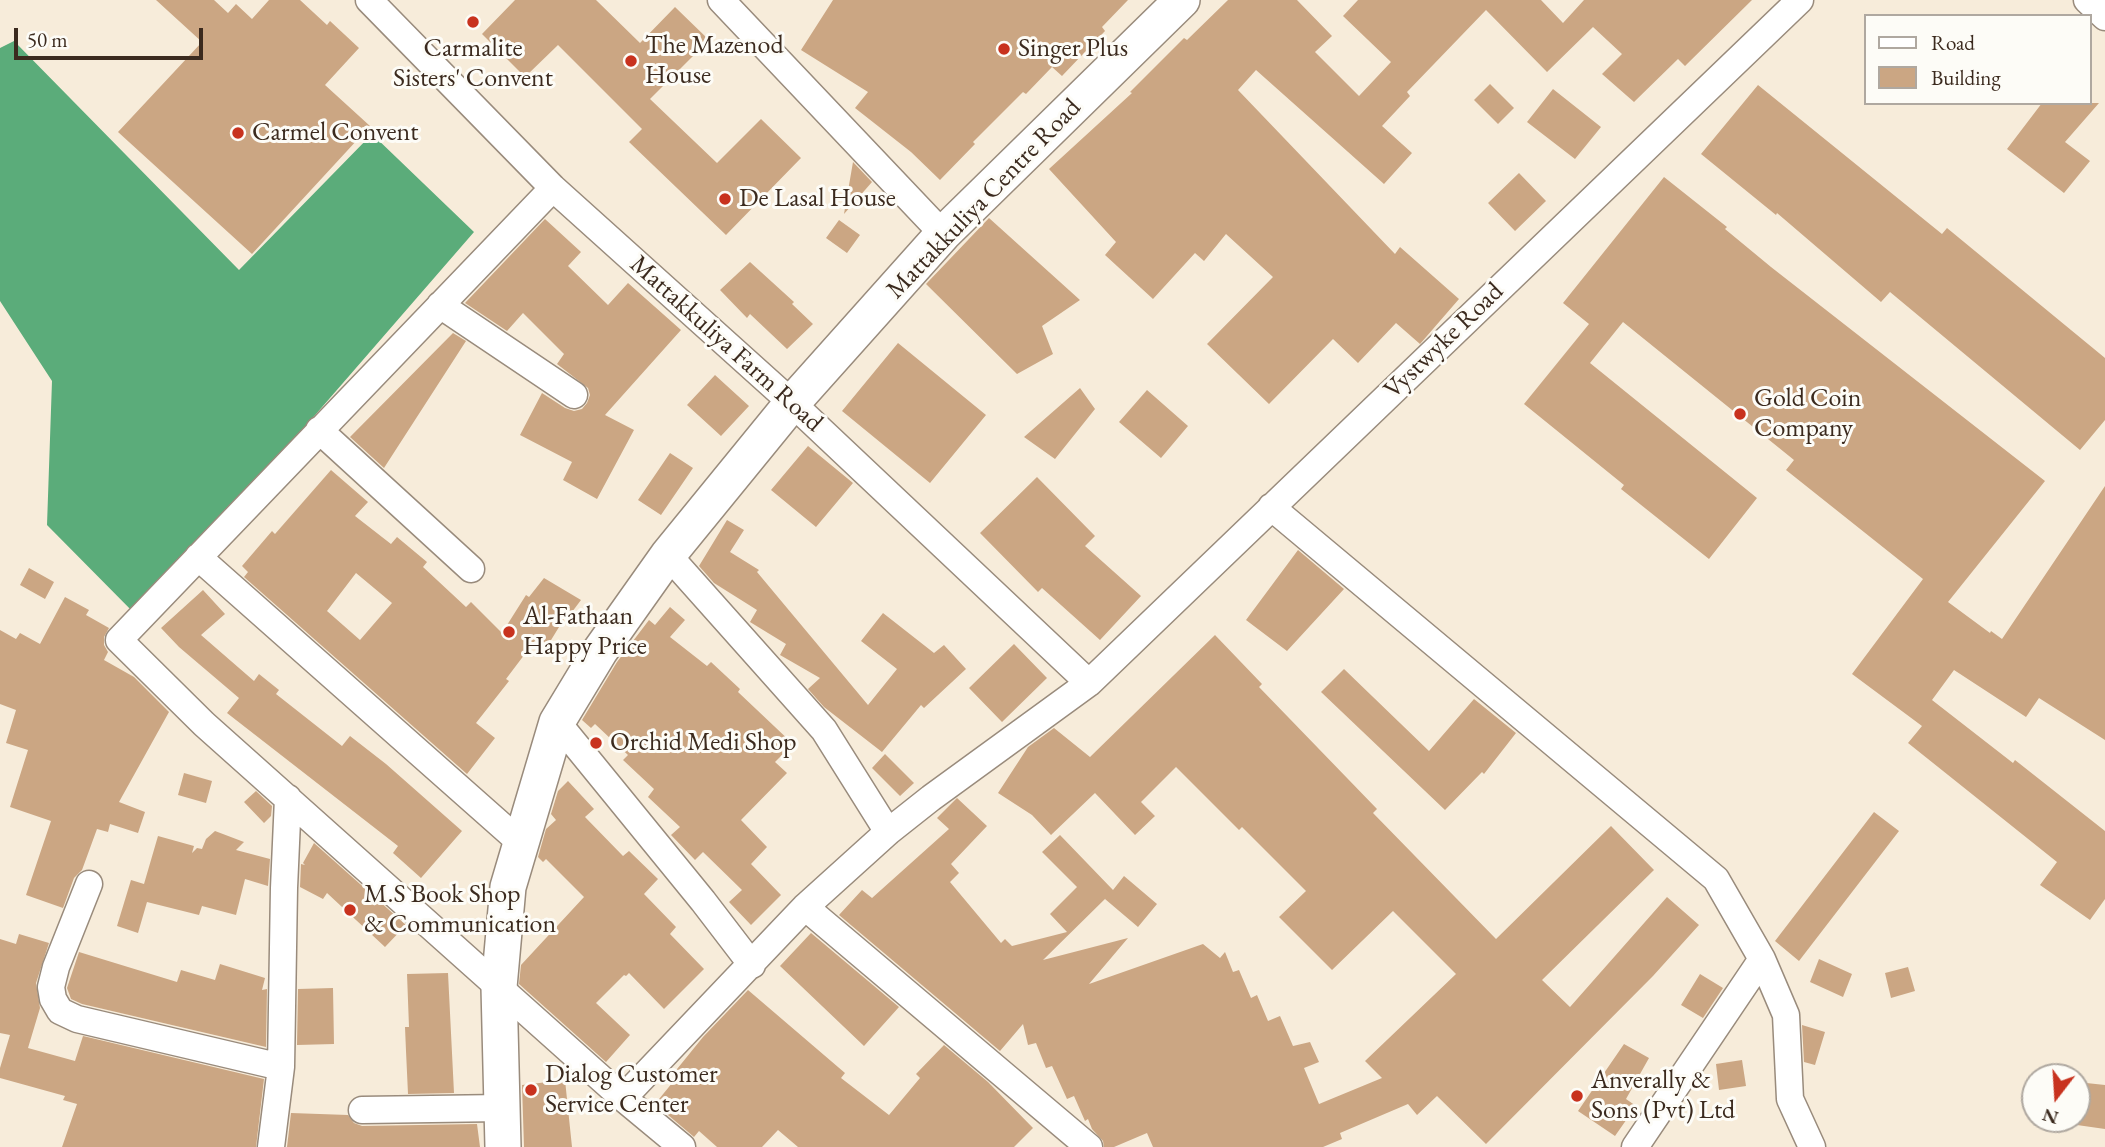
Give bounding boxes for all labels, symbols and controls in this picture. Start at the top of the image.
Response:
scale bar [18,14,206,58]
marker: Carmalite Sisters' Convent [465,14,481,30]
legend [1864,14,2091,105]
text: 50 m [27,26,68,53]
text: Road [1931,29,1975,56]
place label: The Mazenod House [645,30,784,92]
place label: Carmalite Sisters' Convent [393,33,553,94]
place label: Singer Plus [1018,33,1128,65]
marker: Singer Plus [996,41,1012,57]
marker: The Mazenod House [623,53,639,69]
text: Building [1931,64,2001,91]
street label: Mattakkuliya Centre Road [880,92,1088,306]
place label: Carmel Convent [252,117,419,149]
marker: Carmel Convent [230,125,246,141]
place label: De Lasal House [739,183,896,215]
marker: De Lasal House [717,191,733,207]
street label: Mattakkuliya Farm Road [623,249,829,439]
street label: Vystwyke Road [1378,276,1510,406]
place label: Gold Coin Company [1754,383,1861,444]
marker: Gold Coin Company [1732,406,1748,422]
place label: Al-Fathaan Happy Price [523,601,647,662]
marker: Al-Fathaan Happy Price [501,624,517,640]
place label: Orchid Medi Shop [610,727,797,759]
marker: Orchid Medi Shop [588,735,604,751]
place label: M.S Book Shop & Communication [364,879,556,940]
marker: M.S Book Shop & Communication [342,902,358,918]
place label: Dialog Customer Service Center [545,1059,718,1120]
north arrow [2021,1063,2091,1133]
place label: Anverally & Sons (Pvt) Ltd [1591,1065,1735,1126]
marker: Dialog Customer Service Center [523,1082,539,1098]
marker: Anverally & Sons (Pvt) Ltd [1569,1088,1585,1104]
text: N [2039,1102,2061,1131]

